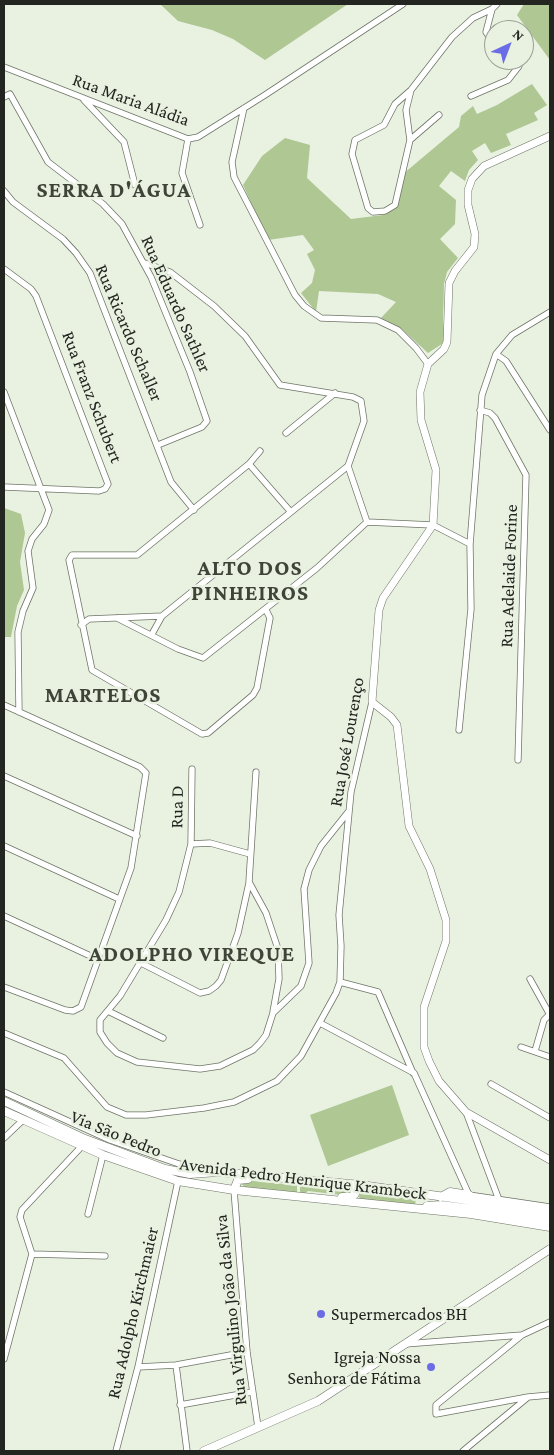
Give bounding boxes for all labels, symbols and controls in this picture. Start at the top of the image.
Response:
north arrow [484,20,534,70]
text: N [510,26,527,44]
street label: Rua Maria Aládia [70,69,192,131]
district label: SERRA D'ÁGUA [35,177,193,203]
street label: Rua Eduardo Sathler [136,232,216,376]
street label: Rua Ricardo Schaller [90,261,168,405]
street label: Rua Franz Schubert [57,328,127,466]
street label: Rua Adelaide Forine [496,504,522,648]
district label: ALTO DOS PINHEIROS [190,555,310,606]
street label: Rua José Lourenço [325,676,369,808]
district label: MARTELOS [44,682,162,708]
street label: Rua D [166,785,188,829]
district label: ADOLPHO VIREQUE [87,941,297,967]
street label: Via São Pedro [67,1106,165,1162]
street label: Avenida Pedro Henrique Krambeck [178,1153,428,1205]
street label: Rua Virgulino João da Silva [210,1213,252,1407]
street label: Rua Adolpho Kirchmaier [103,1225,163,1401]
place label: Supermercados BH [331,1303,467,1325]
marker: Supermercados BH [315,1308,327,1320]
place label: Igreja Nossa Senhora de Fátima [288,1346,421,1388]
marker: Igreja Nossa Senhora de Fátima [425,1361,437,1373]

